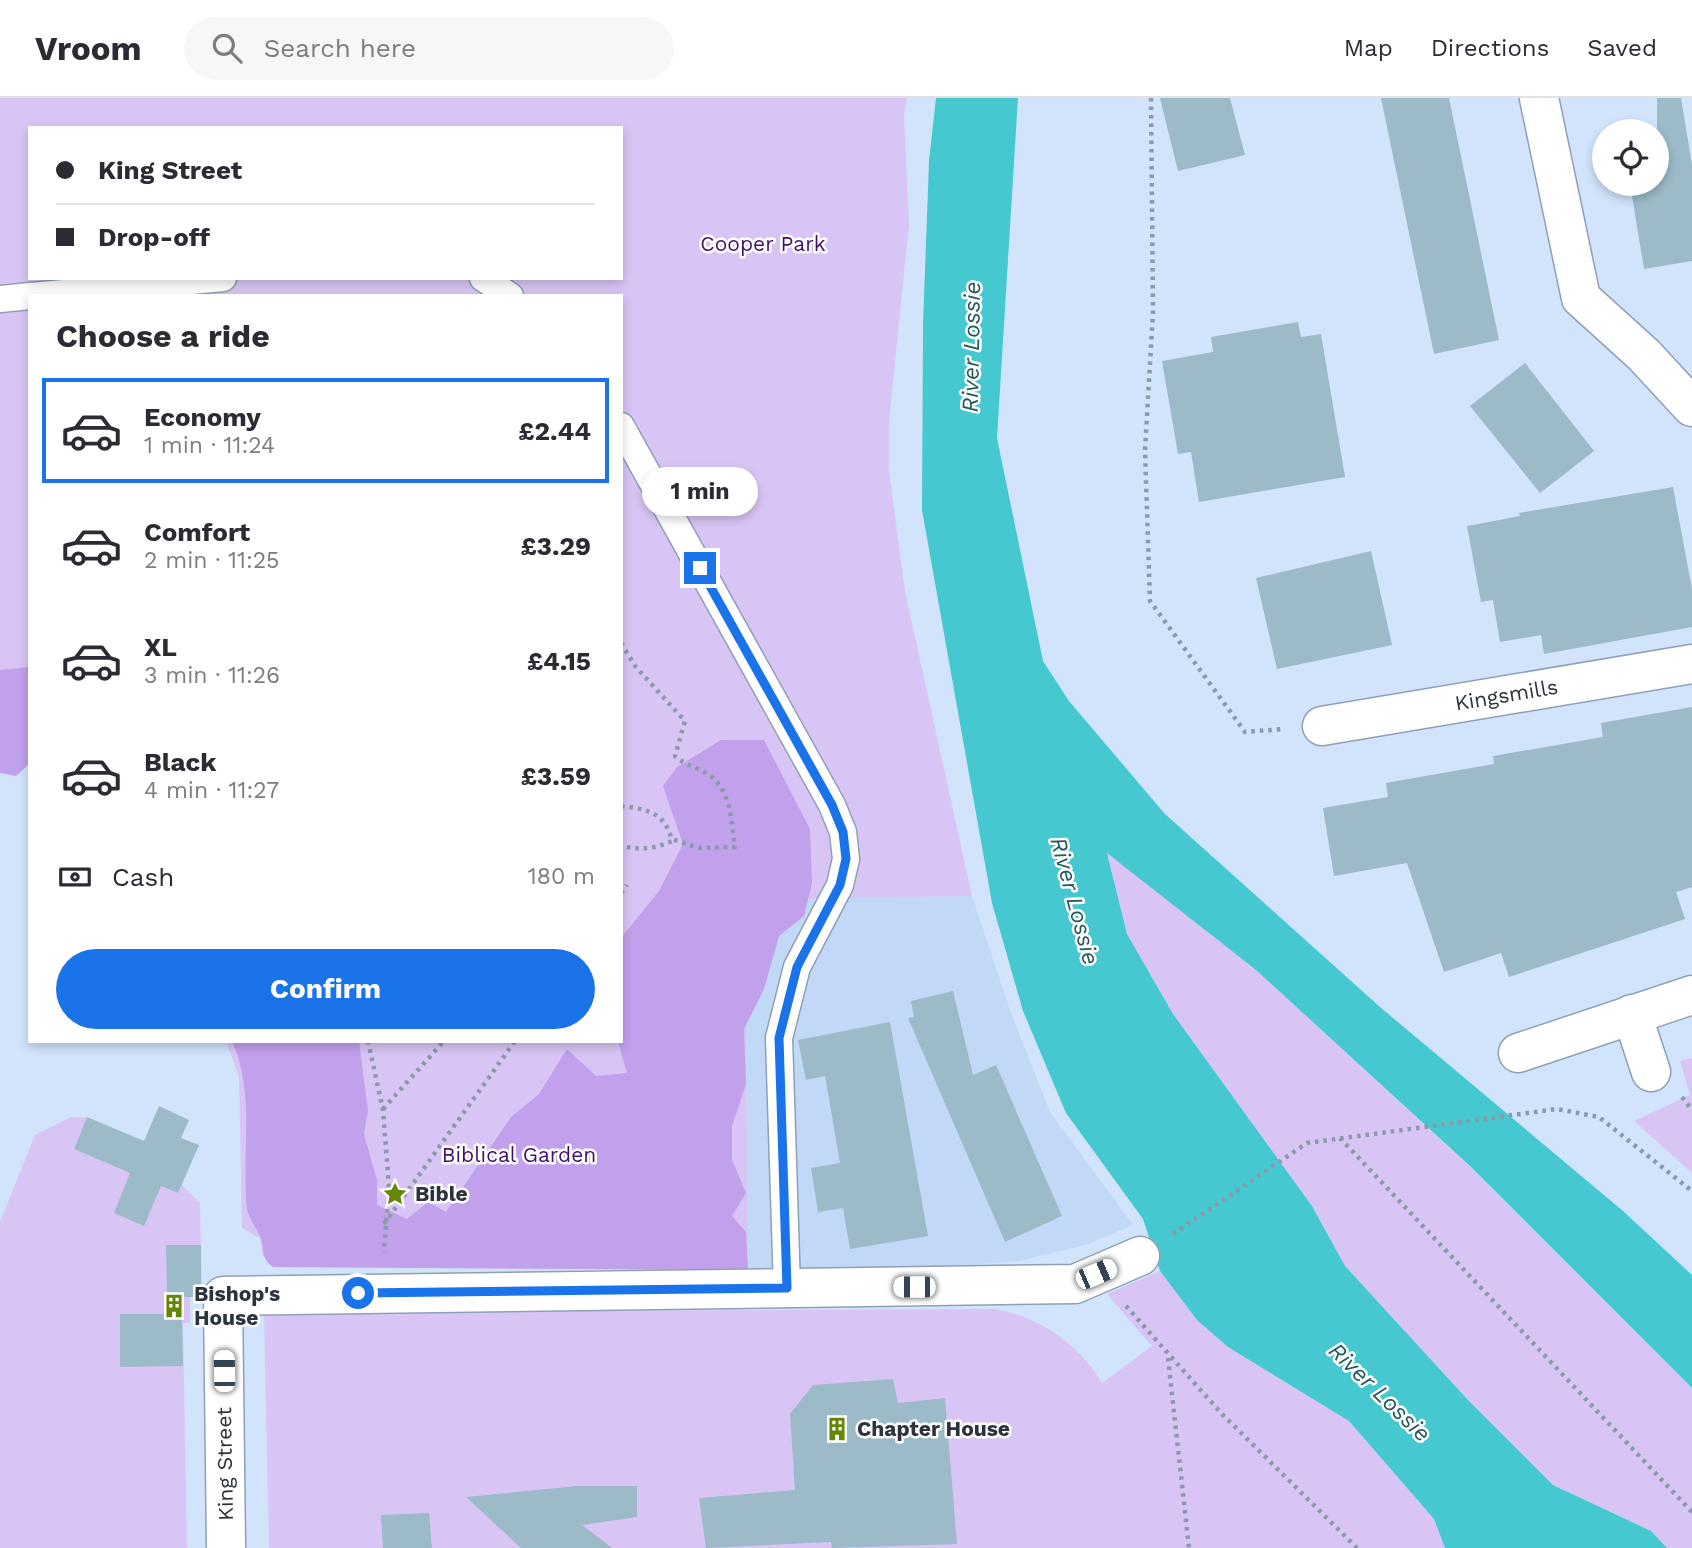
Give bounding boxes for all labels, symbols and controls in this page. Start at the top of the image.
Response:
search box [184,17,674,80]
text: Vroom [35,29,142,68]
icon: search [208,29,246,67]
text: Search here [264,33,416,63]
text: Map [1344,34,1393,62]
text: Directions [1431,34,1549,62]
text: Saved [1587,34,1657,62]
map controls [1592,119,1669,196]
button: locate [1592,119,1669,196]
text: King Street [98,155,242,185]
text: Drop-off [98,222,210,252]
park label: Cooper Park [700,231,826,256]
water label: River Lossie [957,281,986,413]
text: Choose a ride [56,317,270,355]
icon: car [60,399,123,462]
text: Economy [144,402,261,432]
text: £2.44 [518,416,591,446]
text: 1 min · 11:24 [144,432,275,459]
callout: 1 min [642,466,758,516]
text: 1 min [670,478,730,505]
icon: car [60,514,123,577]
text: Comfort [144,517,250,547]
text: £3.29 [520,531,591,561]
text: 2 min · 11:25 [144,547,280,574]
route end [684,552,716,584]
icon: car [60,629,123,692]
text: XL [144,632,177,662]
text: £4.15 [527,646,591,676]
text: 3 min · 11:26 [144,662,280,689]
street label: Kingsmills [1453,674,1560,716]
icon: car [60,744,123,807]
text: Black [144,747,216,777]
text: £3.59 [521,761,591,791]
text: 4 min · 11:27 [144,777,279,804]
water label: River Lossie [1045,834,1104,968]
icon: cash [56,858,94,896]
text: Cash [112,862,174,892]
text: 180 m [528,863,595,890]
button: Confirm [56,949,595,1029]
park label: Biblical Garden [442,1142,596,1167]
place icon: Bible [381,1180,409,1208]
place label: Bible [415,1181,468,1206]
car [1073,1256,1120,1292]
route start [342,1277,374,1309]
car [894,1277,936,1298]
place label: Bishop's House [194,1281,280,1330]
building icon: Bishop's House [160,1292,188,1320]
water label: River Lossie [1323,1337,1436,1448]
car [214,1350,235,1392]
street label: King Street [211,1407,238,1521]
building icon: Chapter House [823,1415,851,1443]
place label: Chapter House [857,1416,1010,1441]

